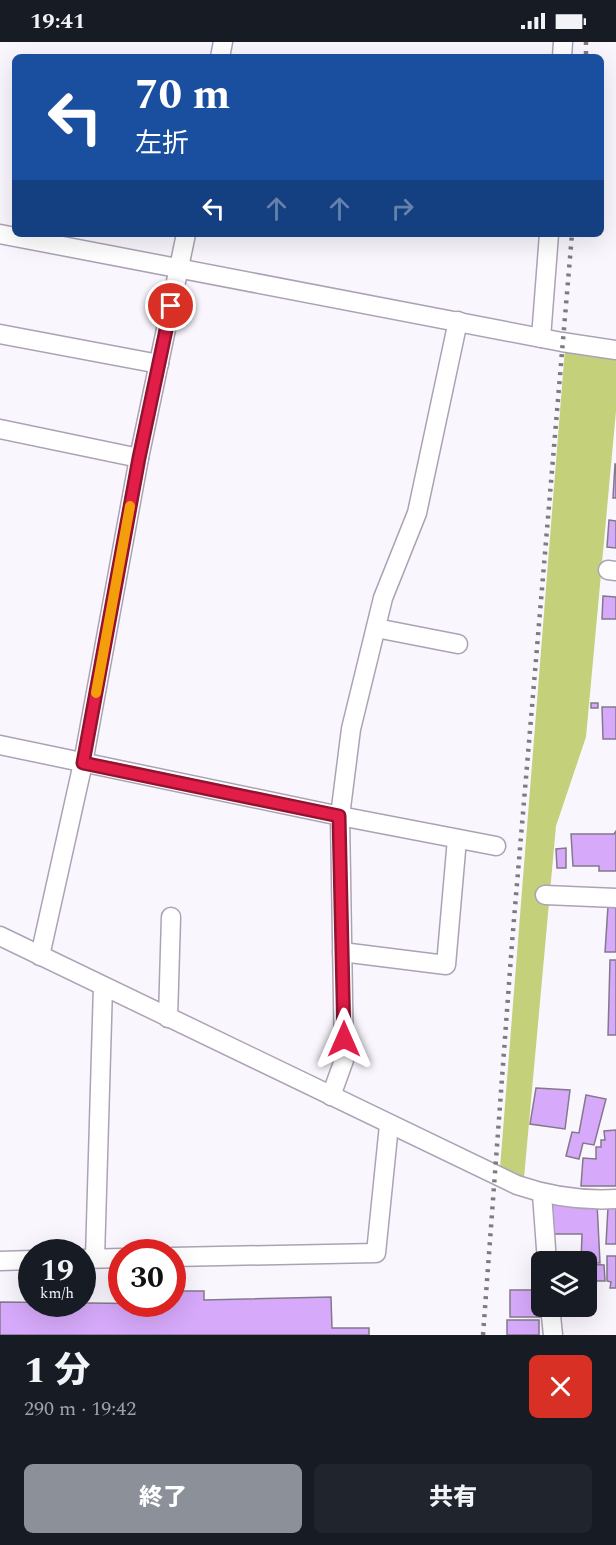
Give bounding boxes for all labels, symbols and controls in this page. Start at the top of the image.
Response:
text: 19:41 [30,5,85,38]
text: 70 m [135,64,230,127]
icon: left [36,78,114,156]
text: 左折 [135,123,189,165]
icon: left [197,192,230,225]
icon: ahead [260,192,293,225]
icon: ahead [323,192,356,225]
icon: right [386,192,419,225]
pin [145,280,196,331]
icon: arrive [154,289,187,322]
position arrow [312,1007,376,1071]
speed limit sign: 30 [108,1239,186,1317]
text: 19 [40,1248,74,1294]
map controls [531,1251,597,1317]
button: layers [531,1251,597,1317]
text: km/h [40,1282,74,1305]
text: 1 分 [24,1344,91,1399]
button: close [529,1355,592,1418]
text: 290 m · 19:42 [24,1394,136,1424]
button: 終了 [24,1464,302,1533]
button: 共有 [314,1464,592,1533]

